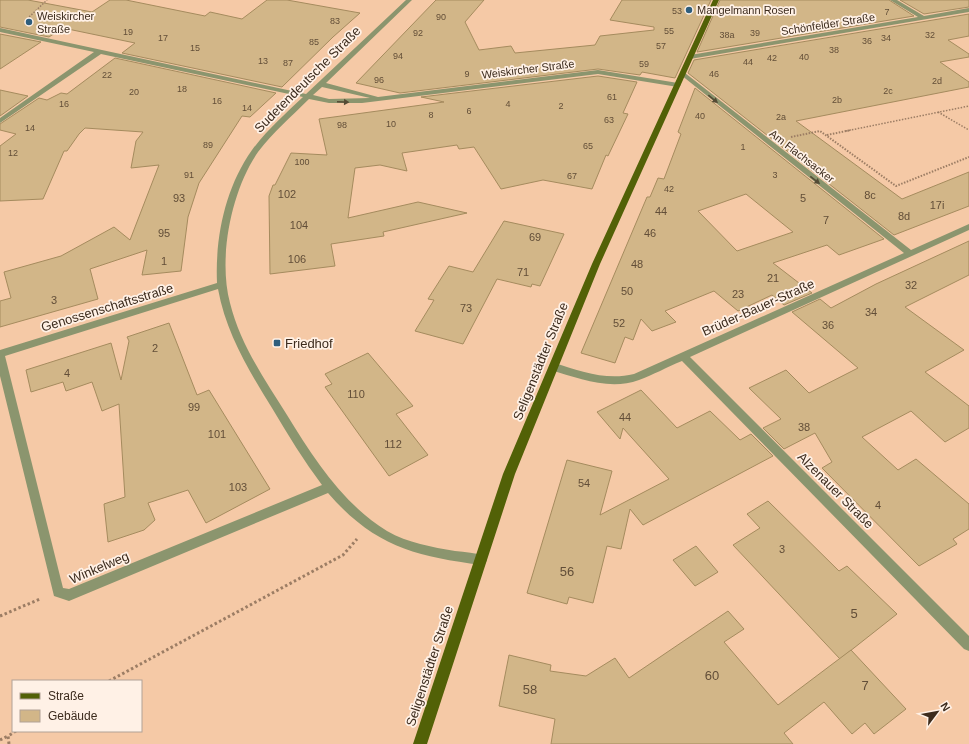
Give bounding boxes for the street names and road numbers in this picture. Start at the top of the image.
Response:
street label: Schönfelder Straße [780,11,876,37]
street label: Sudetendeutsche Straße [251,23,364,136]
street label: Weiskircher Straße [481,57,575,81]
street label: Am Flachsacker [767,127,837,185]
street label: Brüder-Bauer-Straße [700,276,817,339]
street label: Genossenschaftsstraße [39,280,175,335]
street label: Seligenstädter Straße [510,300,571,422]
street label: Alzenauer Straße [795,449,877,531]
street label: Winkelweg [67,548,131,587]
street label: Seligenstädter Straße [403,604,456,728]

